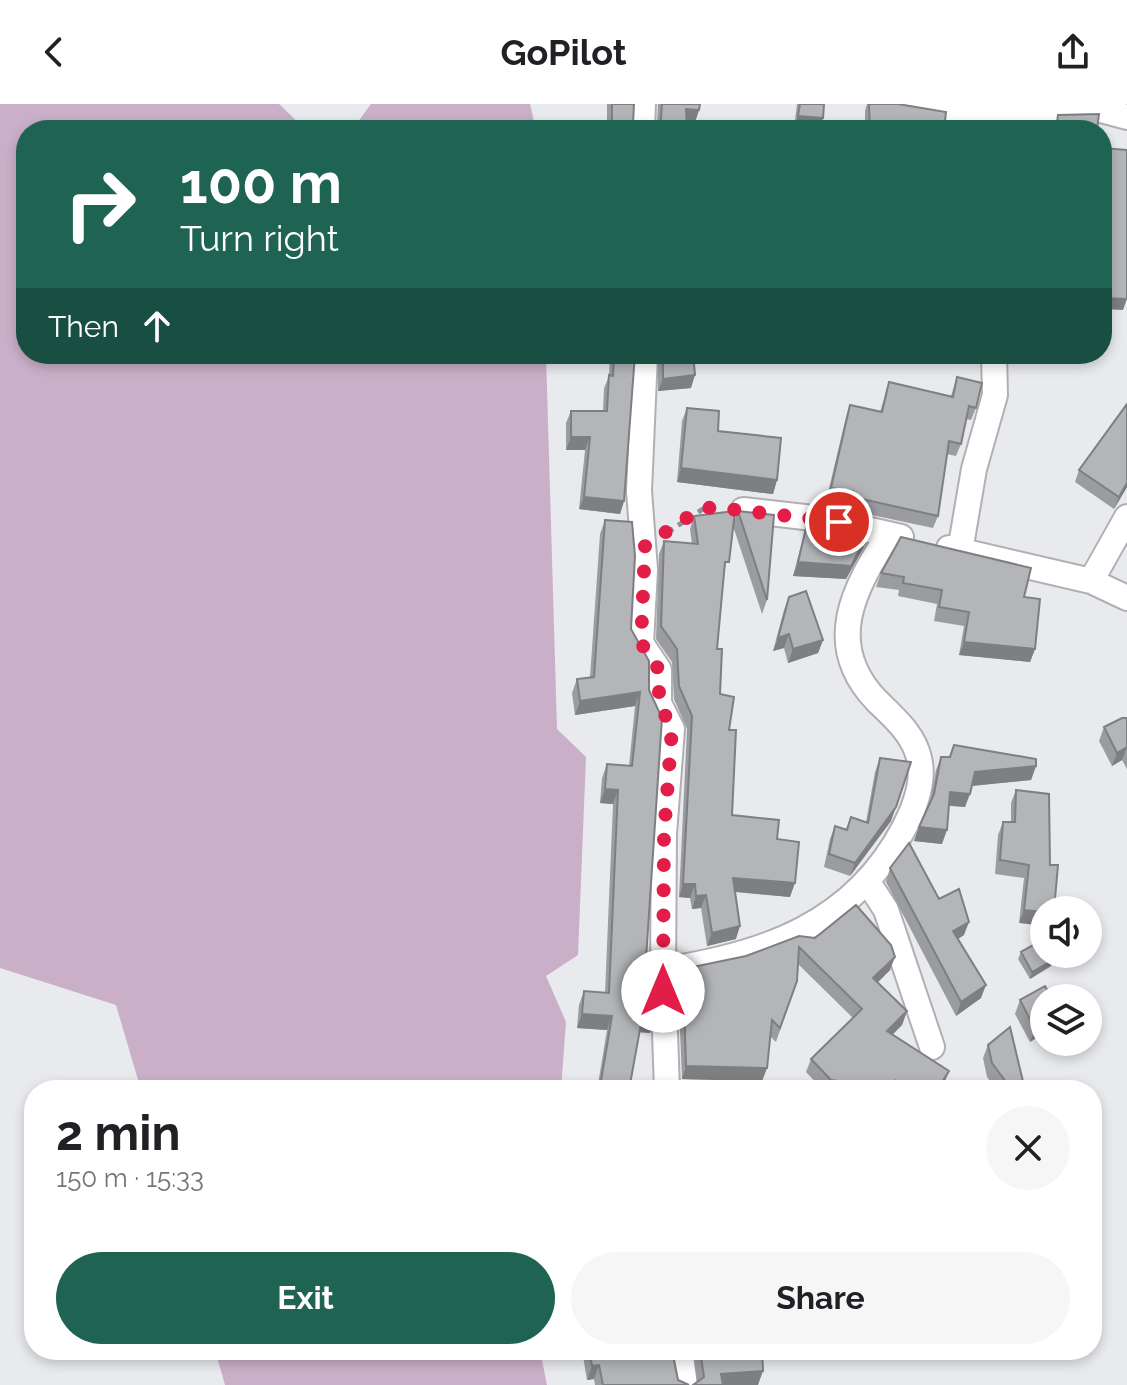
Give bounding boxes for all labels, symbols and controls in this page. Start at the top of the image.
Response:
icon: back [32,30,76,74]
icon: share [1051,30,1095,74]
text: GoPilot [501,31,626,73]
text: 100 m [180,150,342,216]
icon: right [48,152,152,256]
text: Turn right [180,217,339,259]
icon: ahead [135,304,179,348]
text: Then [48,309,119,344]
pin [805,488,873,556]
icon: arrive [817,500,861,544]
map controls [1030,896,1102,1056]
button: sound [1030,896,1102,968]
position arrow [621,949,705,1033]
button: layers [1030,984,1102,1056]
text: 2 min [56,1105,181,1161]
button: close [986,1106,1070,1190]
text: 150 m · 15:33 [56,1163,204,1193]
button: Exit [56,1252,555,1344]
button: Share [571,1252,1070,1344]

